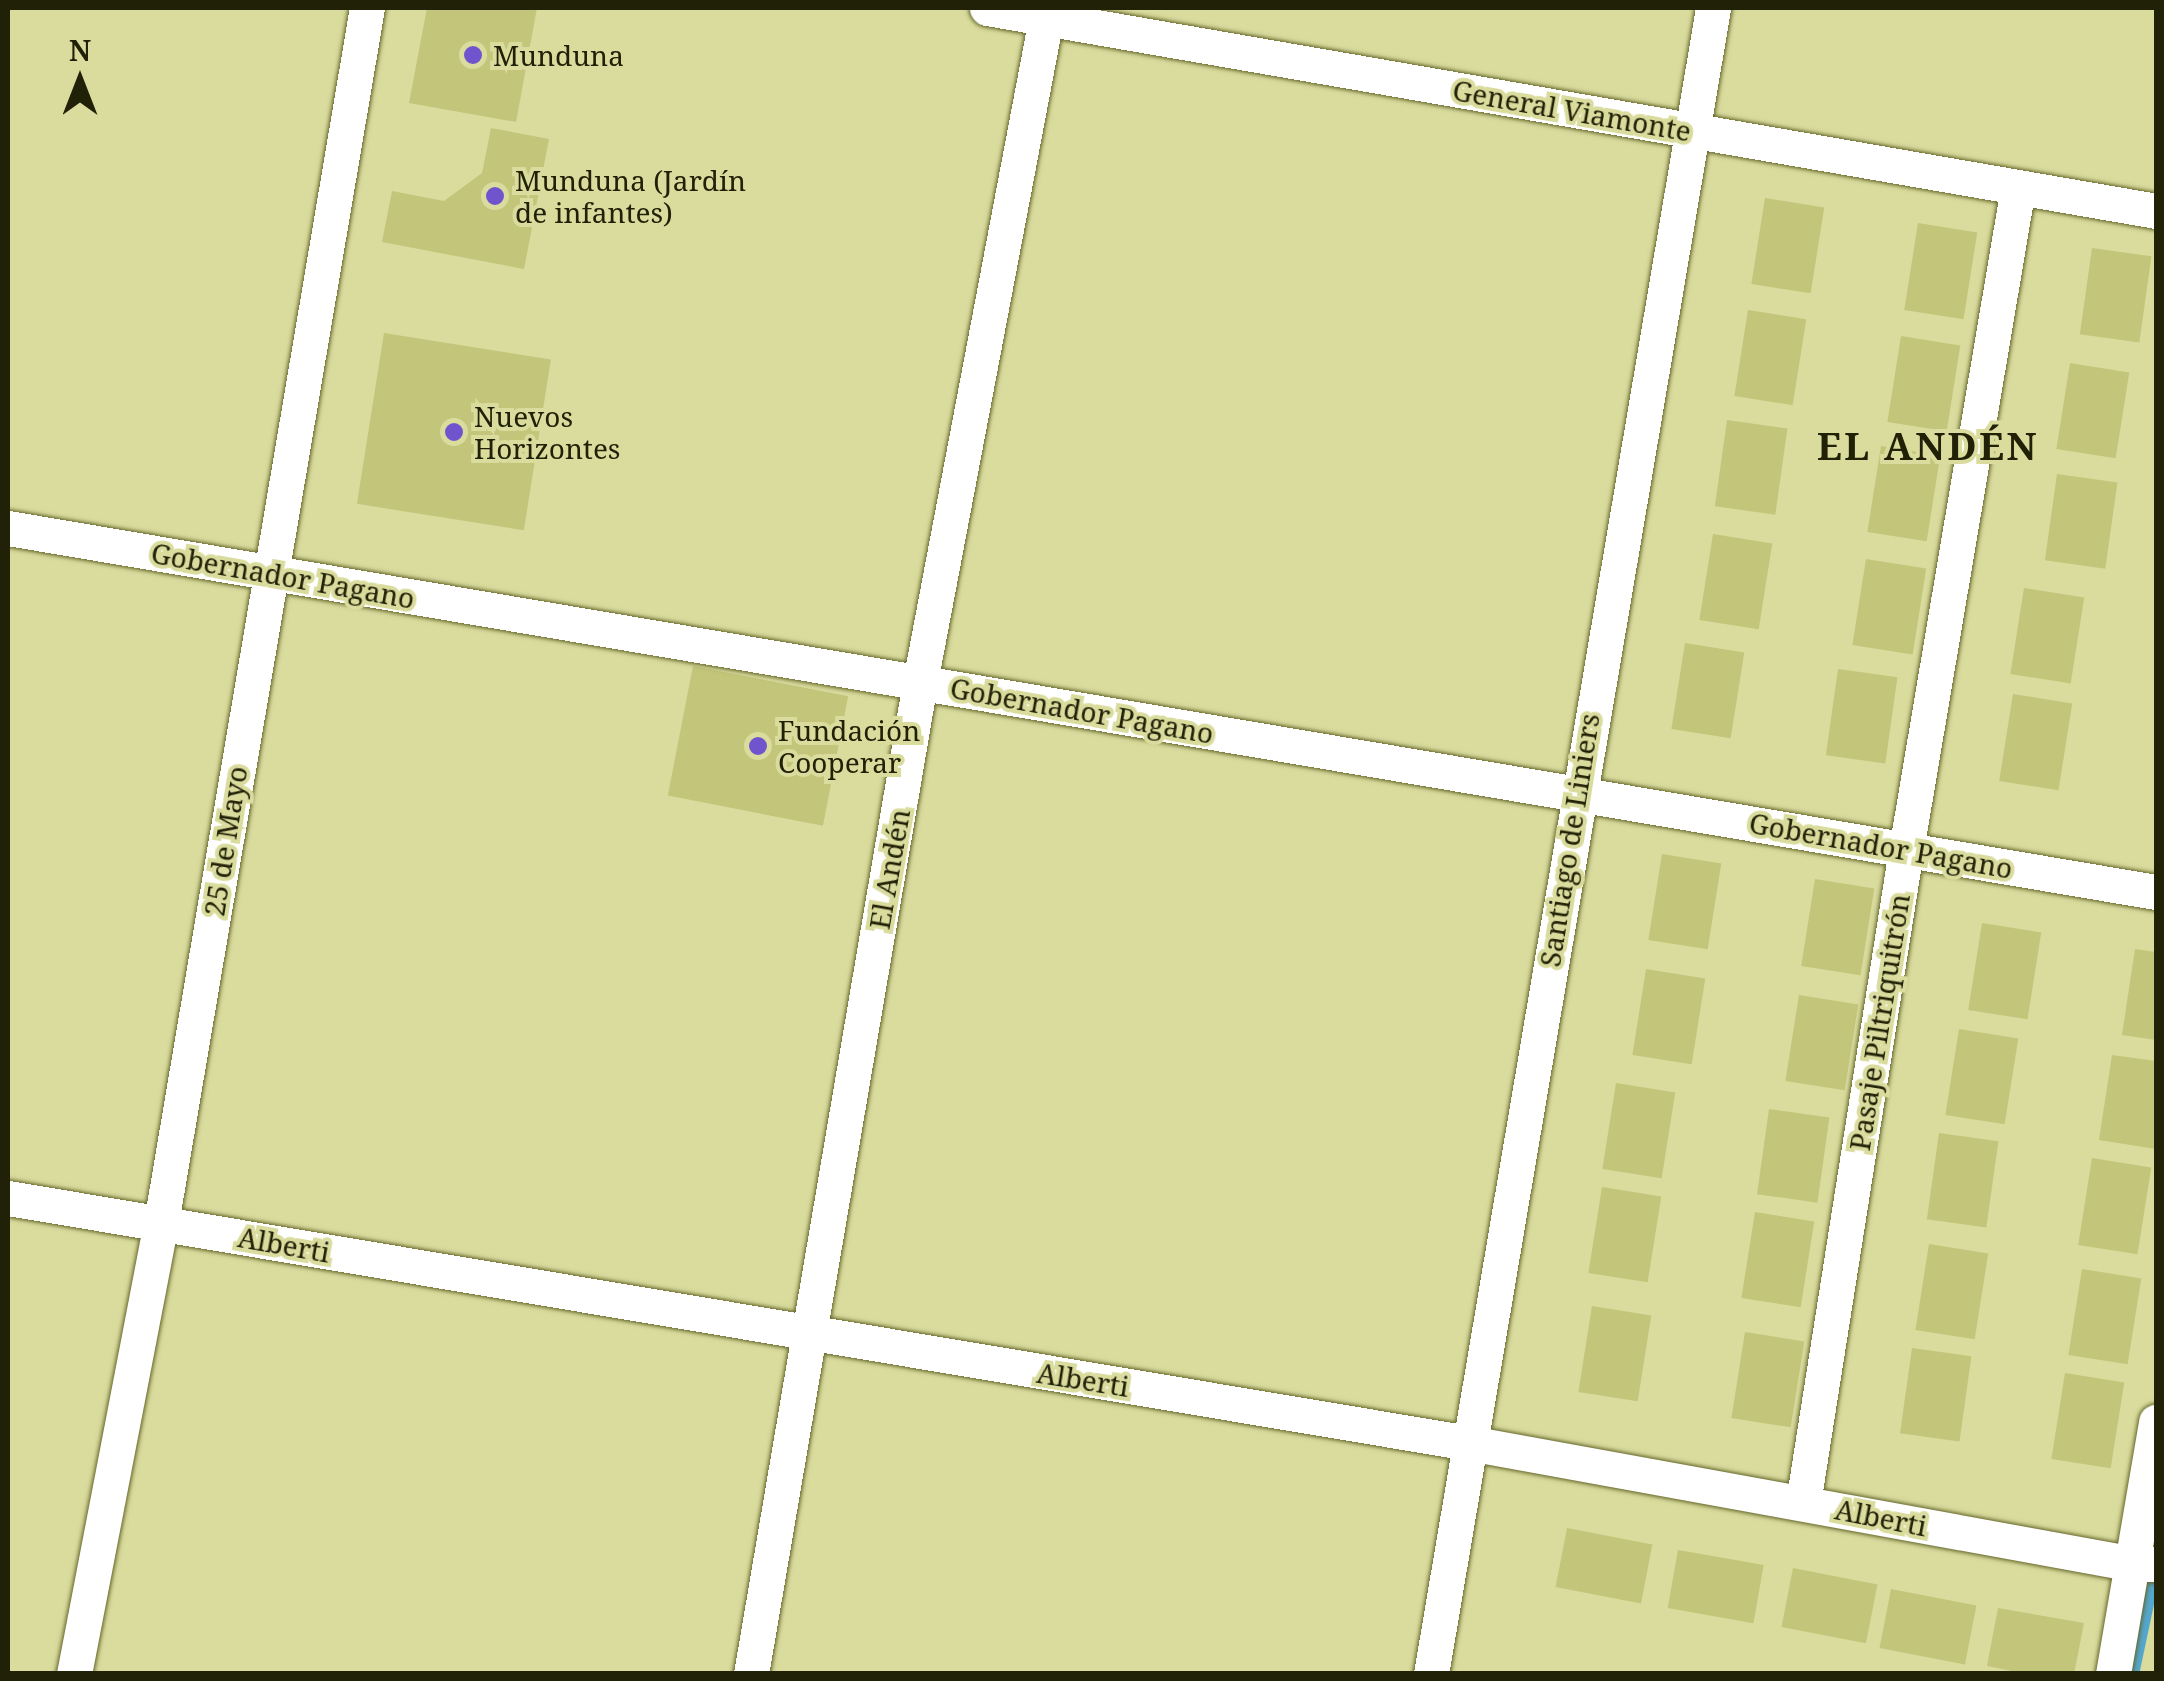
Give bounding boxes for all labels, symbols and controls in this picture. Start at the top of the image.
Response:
north arrow [30,30,130,130]
text: N [69,31,91,69]
place label: Munduna [493,38,624,72]
marker: Munduna [462,44,484,66]
street label: General Viamonte [1450,72,1694,148]
place label: Munduna (Jardín de infantes) [515,163,746,229]
marker: Munduna (Jardín de infantes) [484,185,506,207]
place label: Nuevos Horizontes [474,399,620,465]
marker: Nuevos Horizontes [443,421,465,443]
district label: EL ANDÉN [1817,423,2039,469]
street label: Gobernador Pagano [149,535,417,615]
street label: Gobernador Pagano [948,670,1216,750]
street label: Santiago de Liniers [1532,711,1606,969]
place label: Fundación Cooperar [778,713,920,779]
marker: Fundación Cooperar [747,735,769,757]
street label: 25 de Mayo [197,764,253,918]
street label: Gobernador Pagano [1747,805,2015,885]
street label: El Andén [862,806,916,932]
street label: Pasaje Piltriquitrón [1842,891,1916,1153]
street label: Alberti [235,1219,333,1269]
street label: Alberti [1035,1355,1131,1403]
street label: Alberti [1832,1492,1930,1542]

